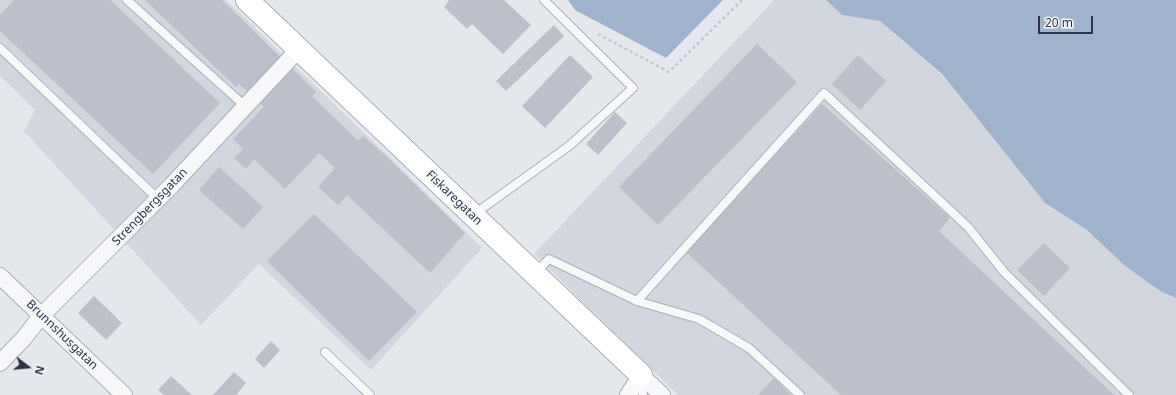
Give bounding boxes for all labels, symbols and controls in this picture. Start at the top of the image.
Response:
scale bar [1040,8,1095,34]
text: 20 m [1045,14,1073,31]
street label: Strengbergsgatan [109,165,191,249]
street label: Fiskaregatan [423,168,485,228]
street label: Brunnshusgatan [23,297,101,373]
north arrow [8,347,48,387]
text: N [32,364,48,377]

